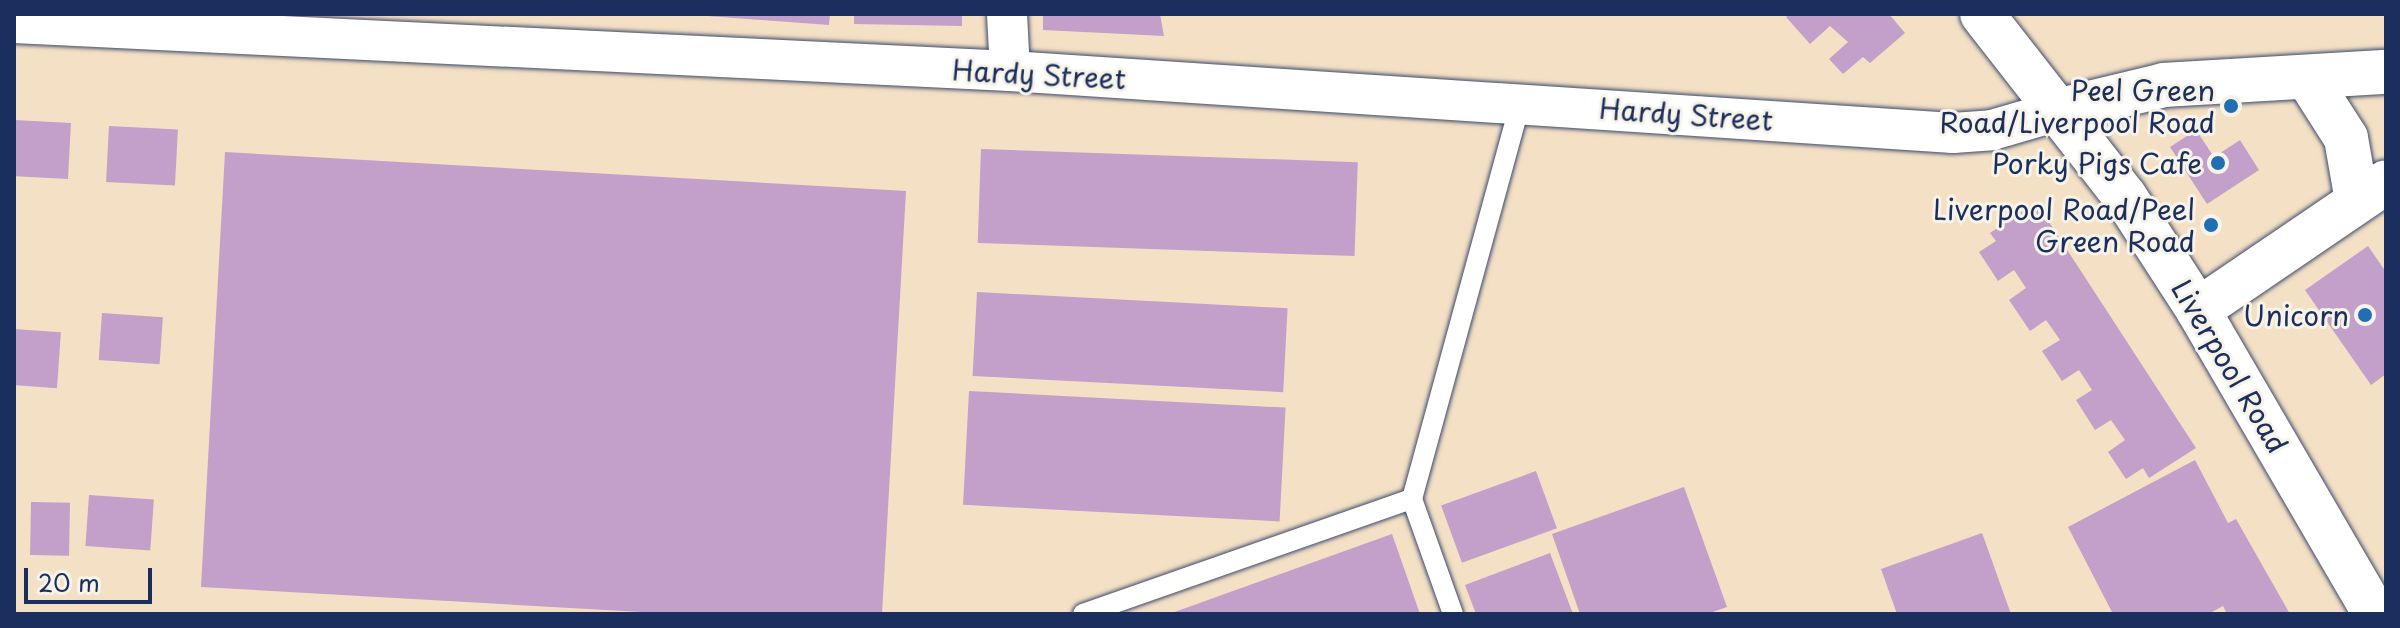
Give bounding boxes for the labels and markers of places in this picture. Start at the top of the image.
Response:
place label: Peel Green Road/Liverpool Road [1939,73,2215,139]
marker: Peel Green Road/Liverpool Road [2222,97,2240,115]
place label: Porky Pigs Cafe [1988,146,2202,180]
marker: Porky Pigs Cafe [2209,154,2227,172]
place label: Liverpool Road/Peel Green Road [1932,192,2195,258]
marker: Liverpool Road/Peel Green Road [2202,216,2220,234]
place label: Unicorn [2243,298,2349,332]
marker: Unicorn [2356,306,2374,324]

